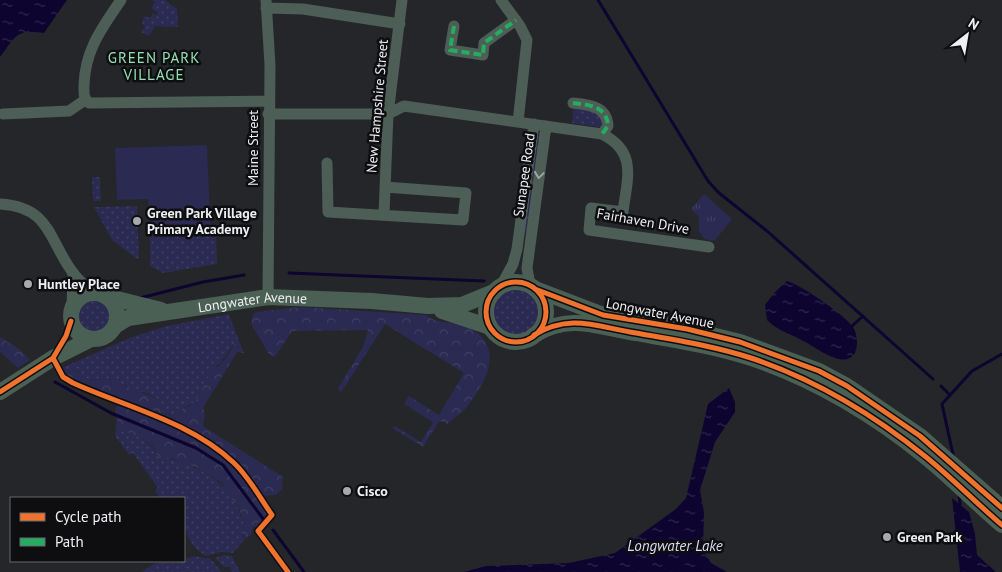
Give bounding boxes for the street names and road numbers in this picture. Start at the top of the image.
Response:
street label: New Hampshire Street [362,38,392,174]
street label: Maine Street [244,110,262,186]
street label: Sunapee Road [509,132,539,218]
street label: Fairhaven Drive [595,204,691,238]
street label: Longwater Avenue [197,287,307,316]
street label: Longwater Avenue [604,294,716,332]

